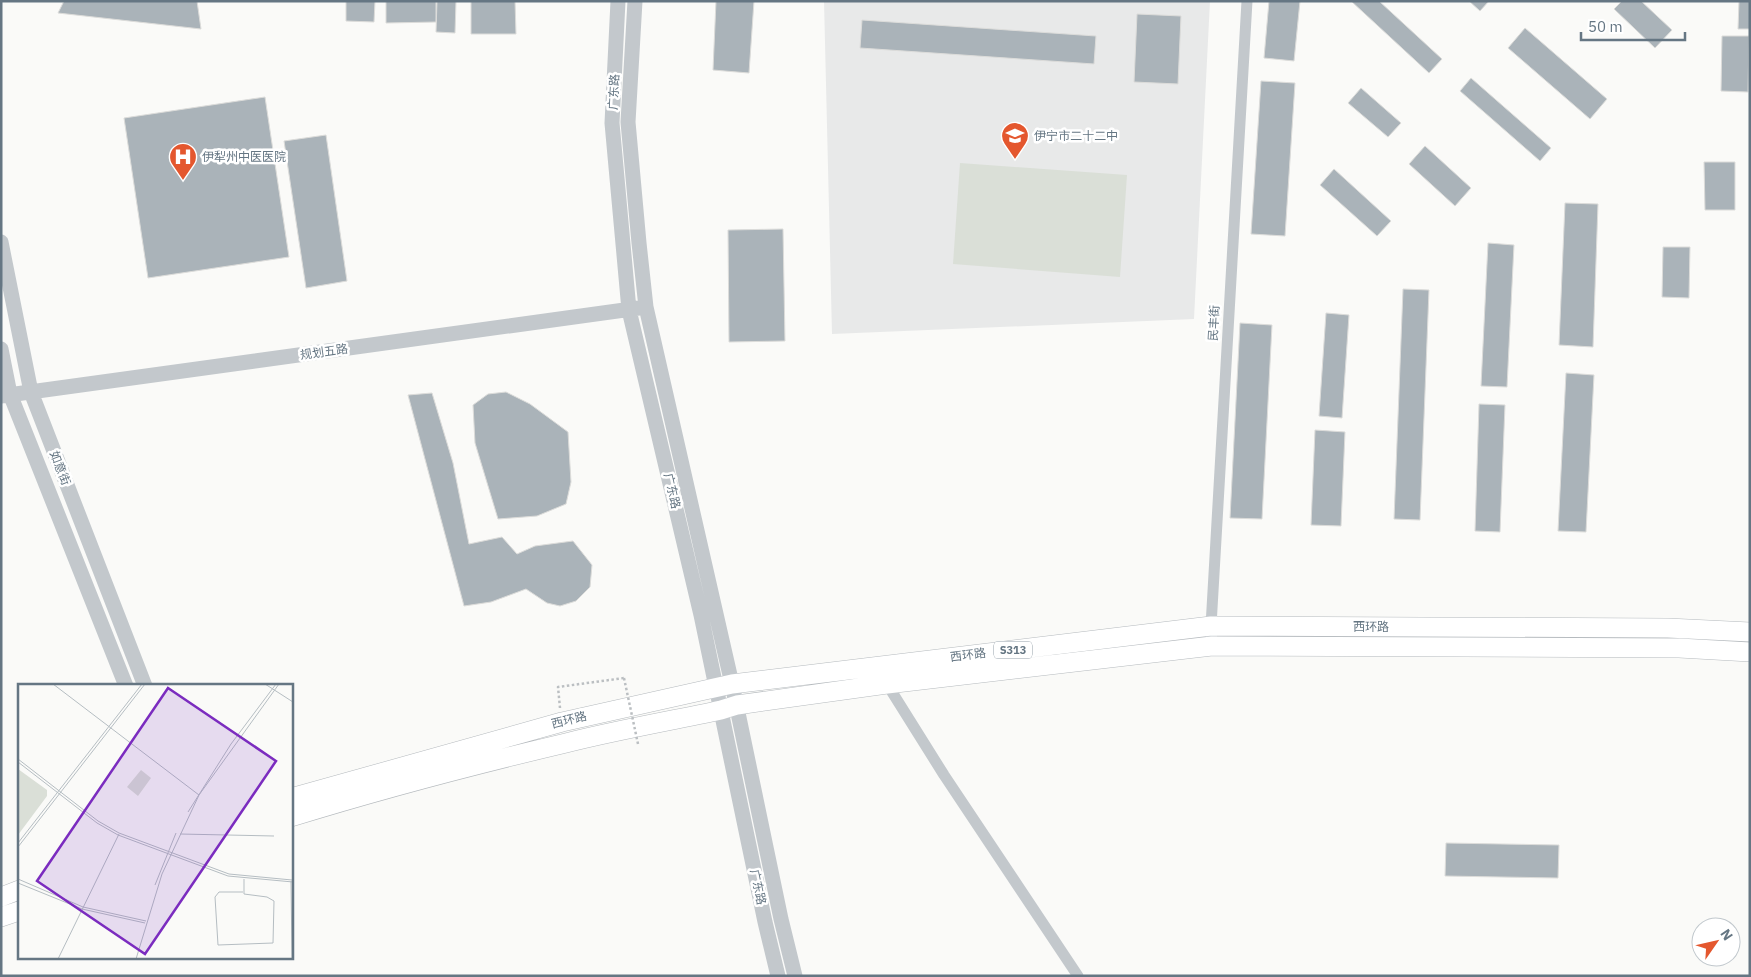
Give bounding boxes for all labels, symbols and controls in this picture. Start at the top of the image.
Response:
scale bar [1581,10,1685,42]
text: 50 m [1588,17,1623,36]
street label: 广东路 [605,74,622,110]
school or university icon: 伊宁市二十二中 [1000,121,1030,160]
place label: 伊宁市二十二中 [1034,128,1118,143]
hospital icon: 伊犁州中医医院 [168,142,198,181]
place label: 伊犁州中医医院 [202,149,286,164]
street label: 民丰街 [1205,305,1222,341]
street label: 规划五路 [299,341,349,362]
street label: 如意街 [47,448,74,487]
street label: 广东路 [661,472,684,510]
street label: 西环路 [1353,619,1389,634]
road number: S313 [994,642,1032,658]
street label: 西环路 [949,645,987,664]
inset map [18,684,292,960]
street label: 西环路 [550,708,588,731]
street label: 广东路 [747,868,770,906]
north arrow [1691,917,1741,967]
text: N [1716,925,1737,944]

